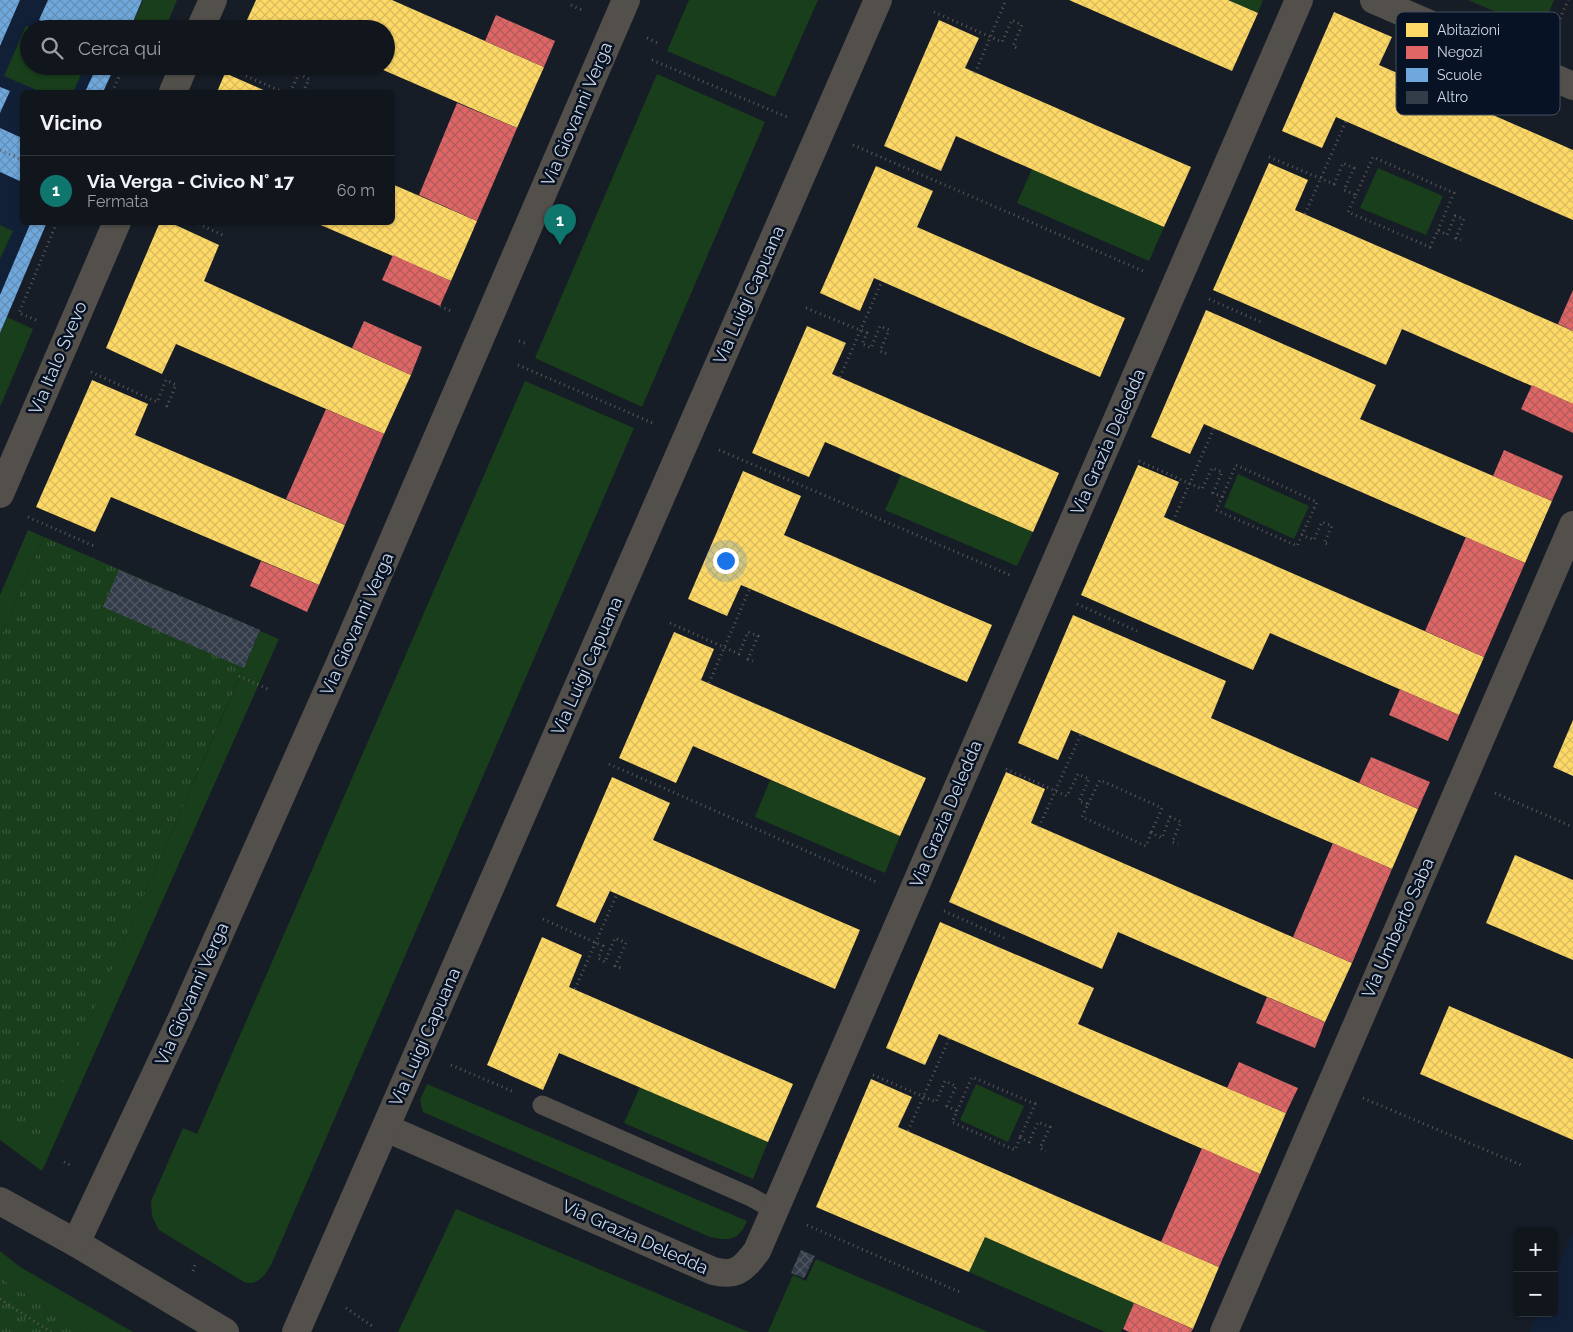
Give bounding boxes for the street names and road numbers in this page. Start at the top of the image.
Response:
street label: Via Giovanni Verga [537,39,616,189]
street label: Via Luigi Capuana [709,222,789,367]
street label: Via Italo Svevo [24,298,91,418]
street label: Via Grazia Deledda [1066,365,1149,518]
street label: Via Giovanni Verga [316,549,398,699]
street label: Via Luigi Capuana [547,593,627,738]
street label: Via Grazia Deledda [905,737,986,891]
street label: Via Umberto Saba [1357,854,1438,1001]
street label: Via Giovanni Verga [151,919,233,1069]
street label: Via Luigi Capuana [385,964,465,1109]
street label: Via Grazia Deledda [559,1195,712,1278]

